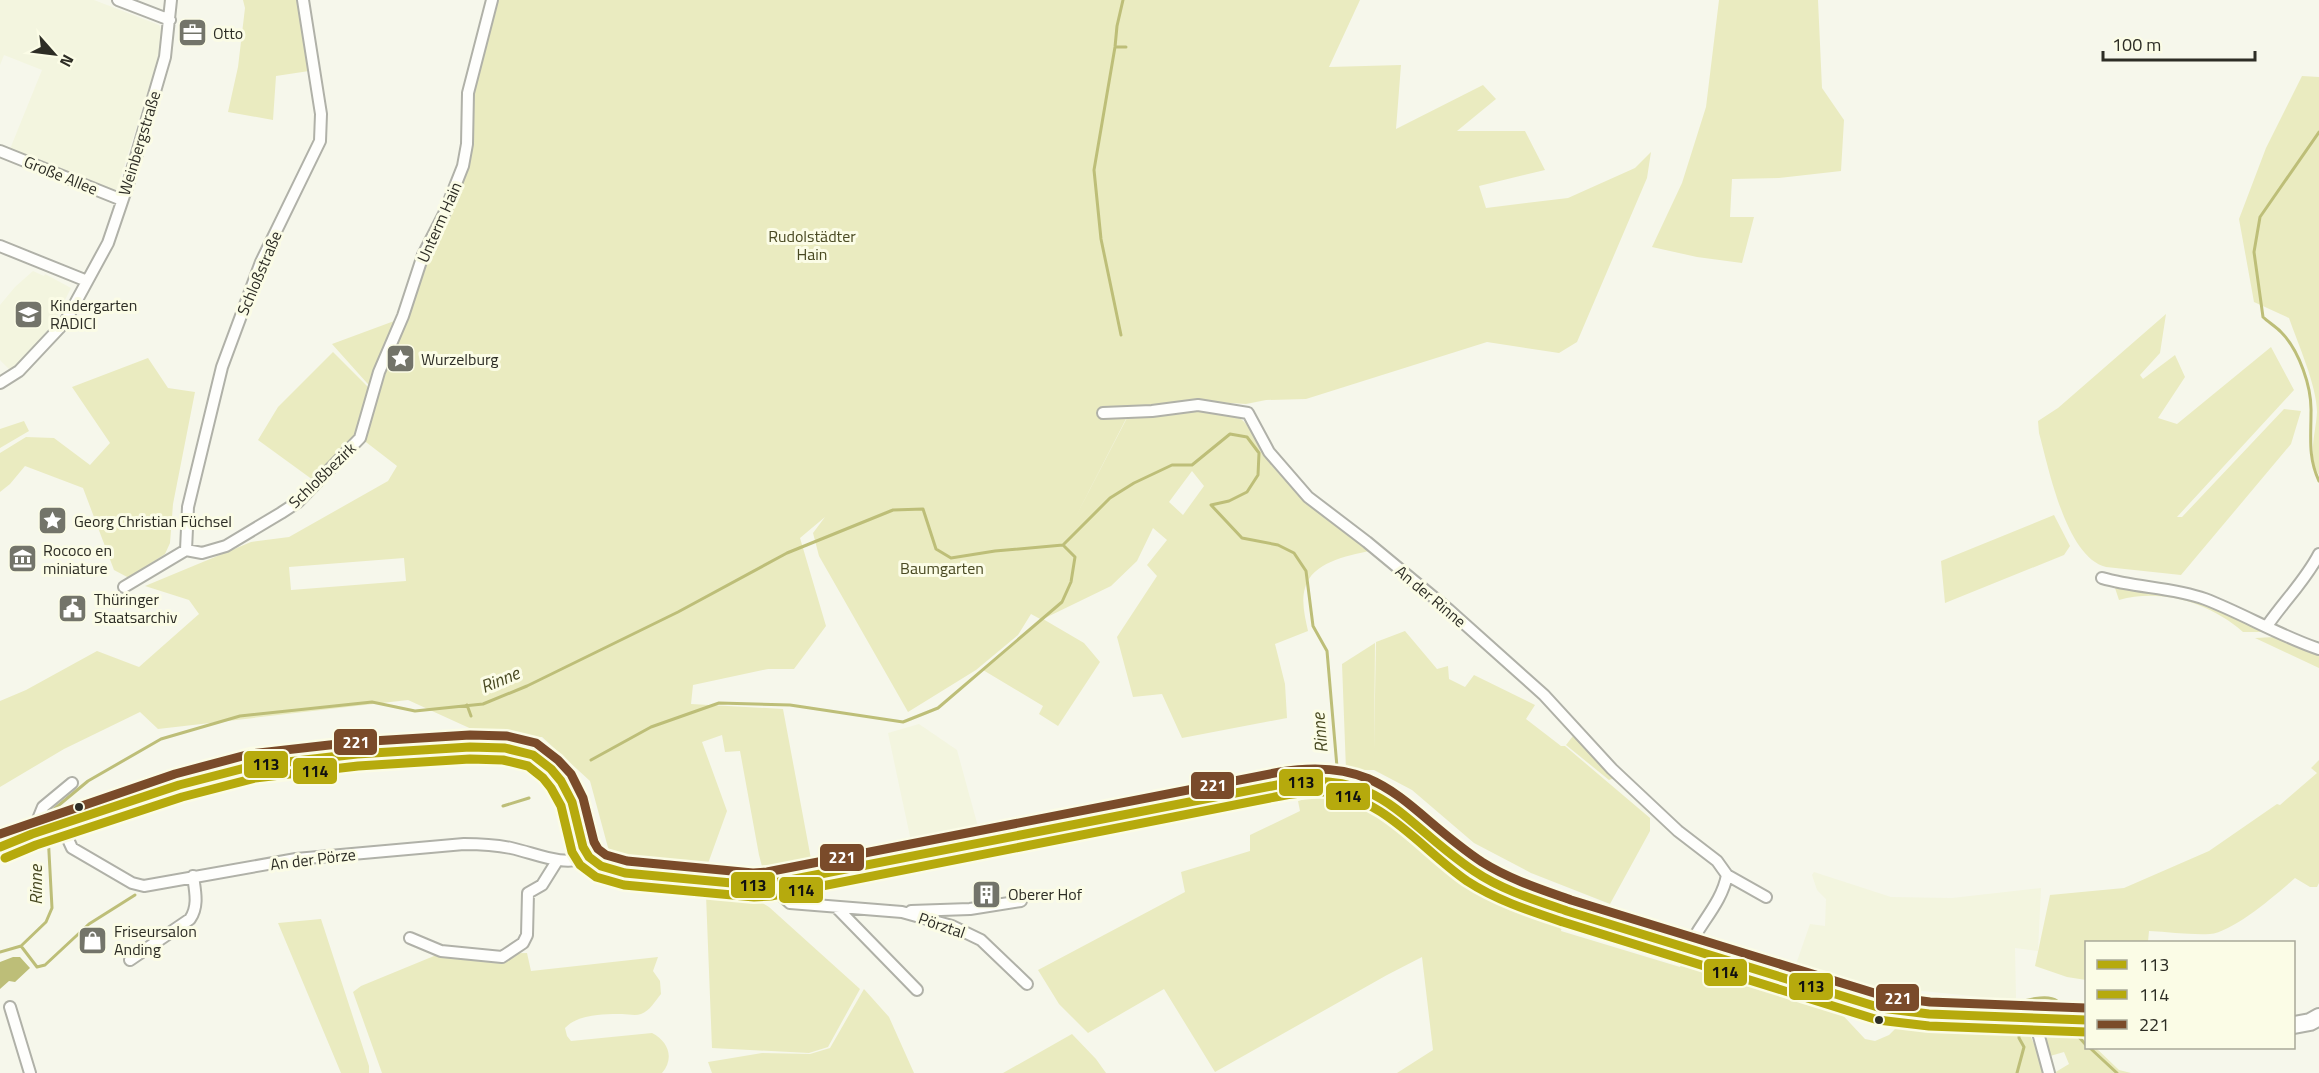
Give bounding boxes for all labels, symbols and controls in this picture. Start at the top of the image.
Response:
office icon: Otto [176,17,208,49]
place label: Otto [213,21,243,45]
north arrow [24,24,84,84]
scale bar [2103,24,2254,62]
text: 100 m [2112,31,2161,58]
text: N [54,51,80,72]
street label: Weinbergstraße [112,88,166,198]
street label: Große Allee [21,149,101,201]
street label: Unterm Hain [411,178,467,266]
park label: Rudolstädter Hain [768,224,856,266]
street label: Schloßstraße [230,227,288,319]
place label: Kindergarten RADICI [50,293,137,335]
school or university icon: Kindergarten RADICI [13,298,45,330]
place icon: Wurzelburg [384,343,416,375]
place label: Wurzelburg [421,347,499,371]
street label: Schloßbezirk [283,436,362,514]
place icon: Georg Christian Füchsel [37,505,69,537]
place label: Georg Christian Füchsel [74,509,232,533]
place label: Rococo en miniature [43,538,112,580]
museum icon: Rococo en miniature [6,543,38,575]
park label: Baumgarten [900,556,984,580]
street label: An der Rinne [1390,559,1472,633]
place label: Thüringer Staatsarchiv [94,587,178,629]
public building icon: Thüringer Staatsarchiv [57,592,89,624]
water label: Rinne [476,659,525,700]
water label: Rinne [1304,710,1335,754]
line badge: 221 [333,728,378,756]
text: 221 [343,730,369,754]
line badge: 113 [243,750,289,779]
text: 113 [253,752,279,776]
line badge: 114 [292,757,338,785]
text: 114 [302,759,328,783]
line badge: 113 [1278,768,1324,797]
text: 113 [1288,770,1314,794]
line badge: 221 [1190,771,1235,800]
text: 221 [1200,773,1226,797]
line badge: 114 [1325,782,1371,811]
text: 114 [1335,784,1361,808]
unlabelled marker [73,801,85,813]
street label: An der Pörze [269,842,357,876]
line badge: 221 [819,843,865,872]
text: 221 [829,845,855,869]
water label: Rinne [22,863,49,905]
line badge: 113 [730,871,776,899]
text: 113 [740,873,766,897]
line badge: 114 [778,876,824,904]
text: 114 [788,878,814,902]
building icon: Oberer Hof [971,878,1003,910]
place label: Oberer Hof [1008,882,1083,906]
street label: Pörztal [915,906,969,944]
place label: Friseursalon Anding [114,919,197,961]
shop icon: Friseursalon Anding [77,924,109,956]
legend [2085,941,2295,1049]
text: 113 [2139,951,2169,978]
line badge: 114 [1703,958,1748,987]
text: 114 [1712,960,1738,984]
line badge: 113 [1788,972,1834,1001]
text: 113 [1798,974,1824,998]
text: 114 [2139,981,2169,1008]
line badge: 221 [1875,983,1920,1012]
text: 221 [1885,986,1911,1010]
text: 221 [2139,1011,2169,1038]
unlabelled marker [1873,1014,1885,1026]

